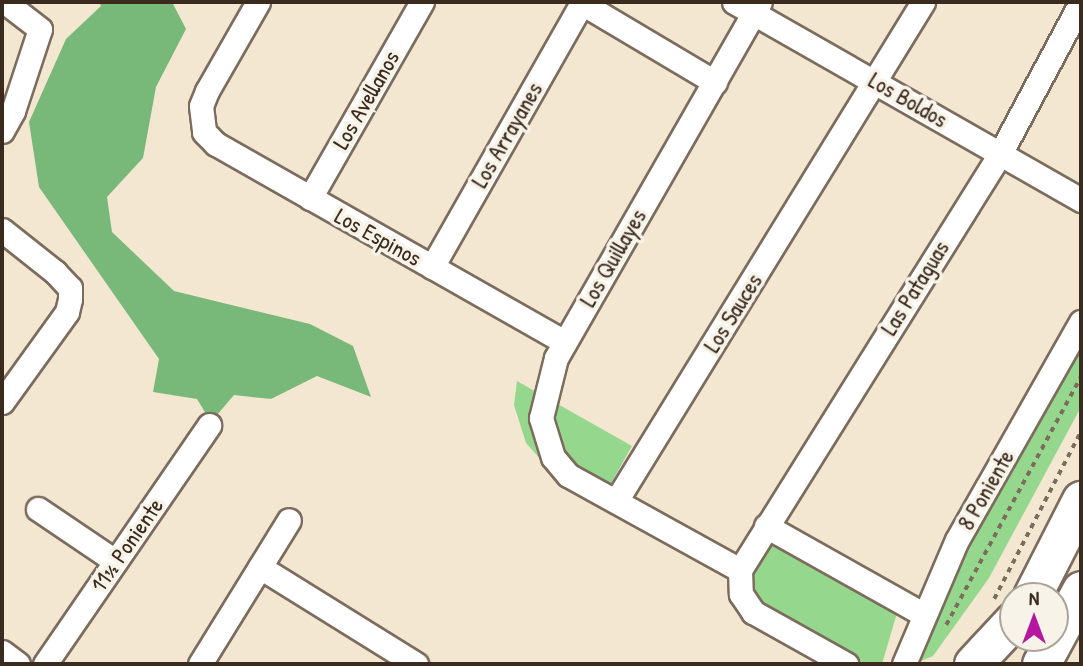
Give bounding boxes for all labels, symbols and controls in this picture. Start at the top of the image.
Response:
street label: Los Avellanos [327,46,405,154]
street label: Los Boldos [864,67,952,133]
street label: Los Arrayanes [466,77,548,193]
street label: Los Espinos [330,202,426,272]
street label: Los Quillayes [574,204,652,312]
street label: Las Pataguas [875,236,955,340]
street label: Los Sauces [698,269,768,357]
street label: 8 Poniente [952,445,1020,535]
street label: 11½ Poniente [85,493,169,597]
north arrow [999,582,1069,652]
text: N [1029,585,1039,611]

